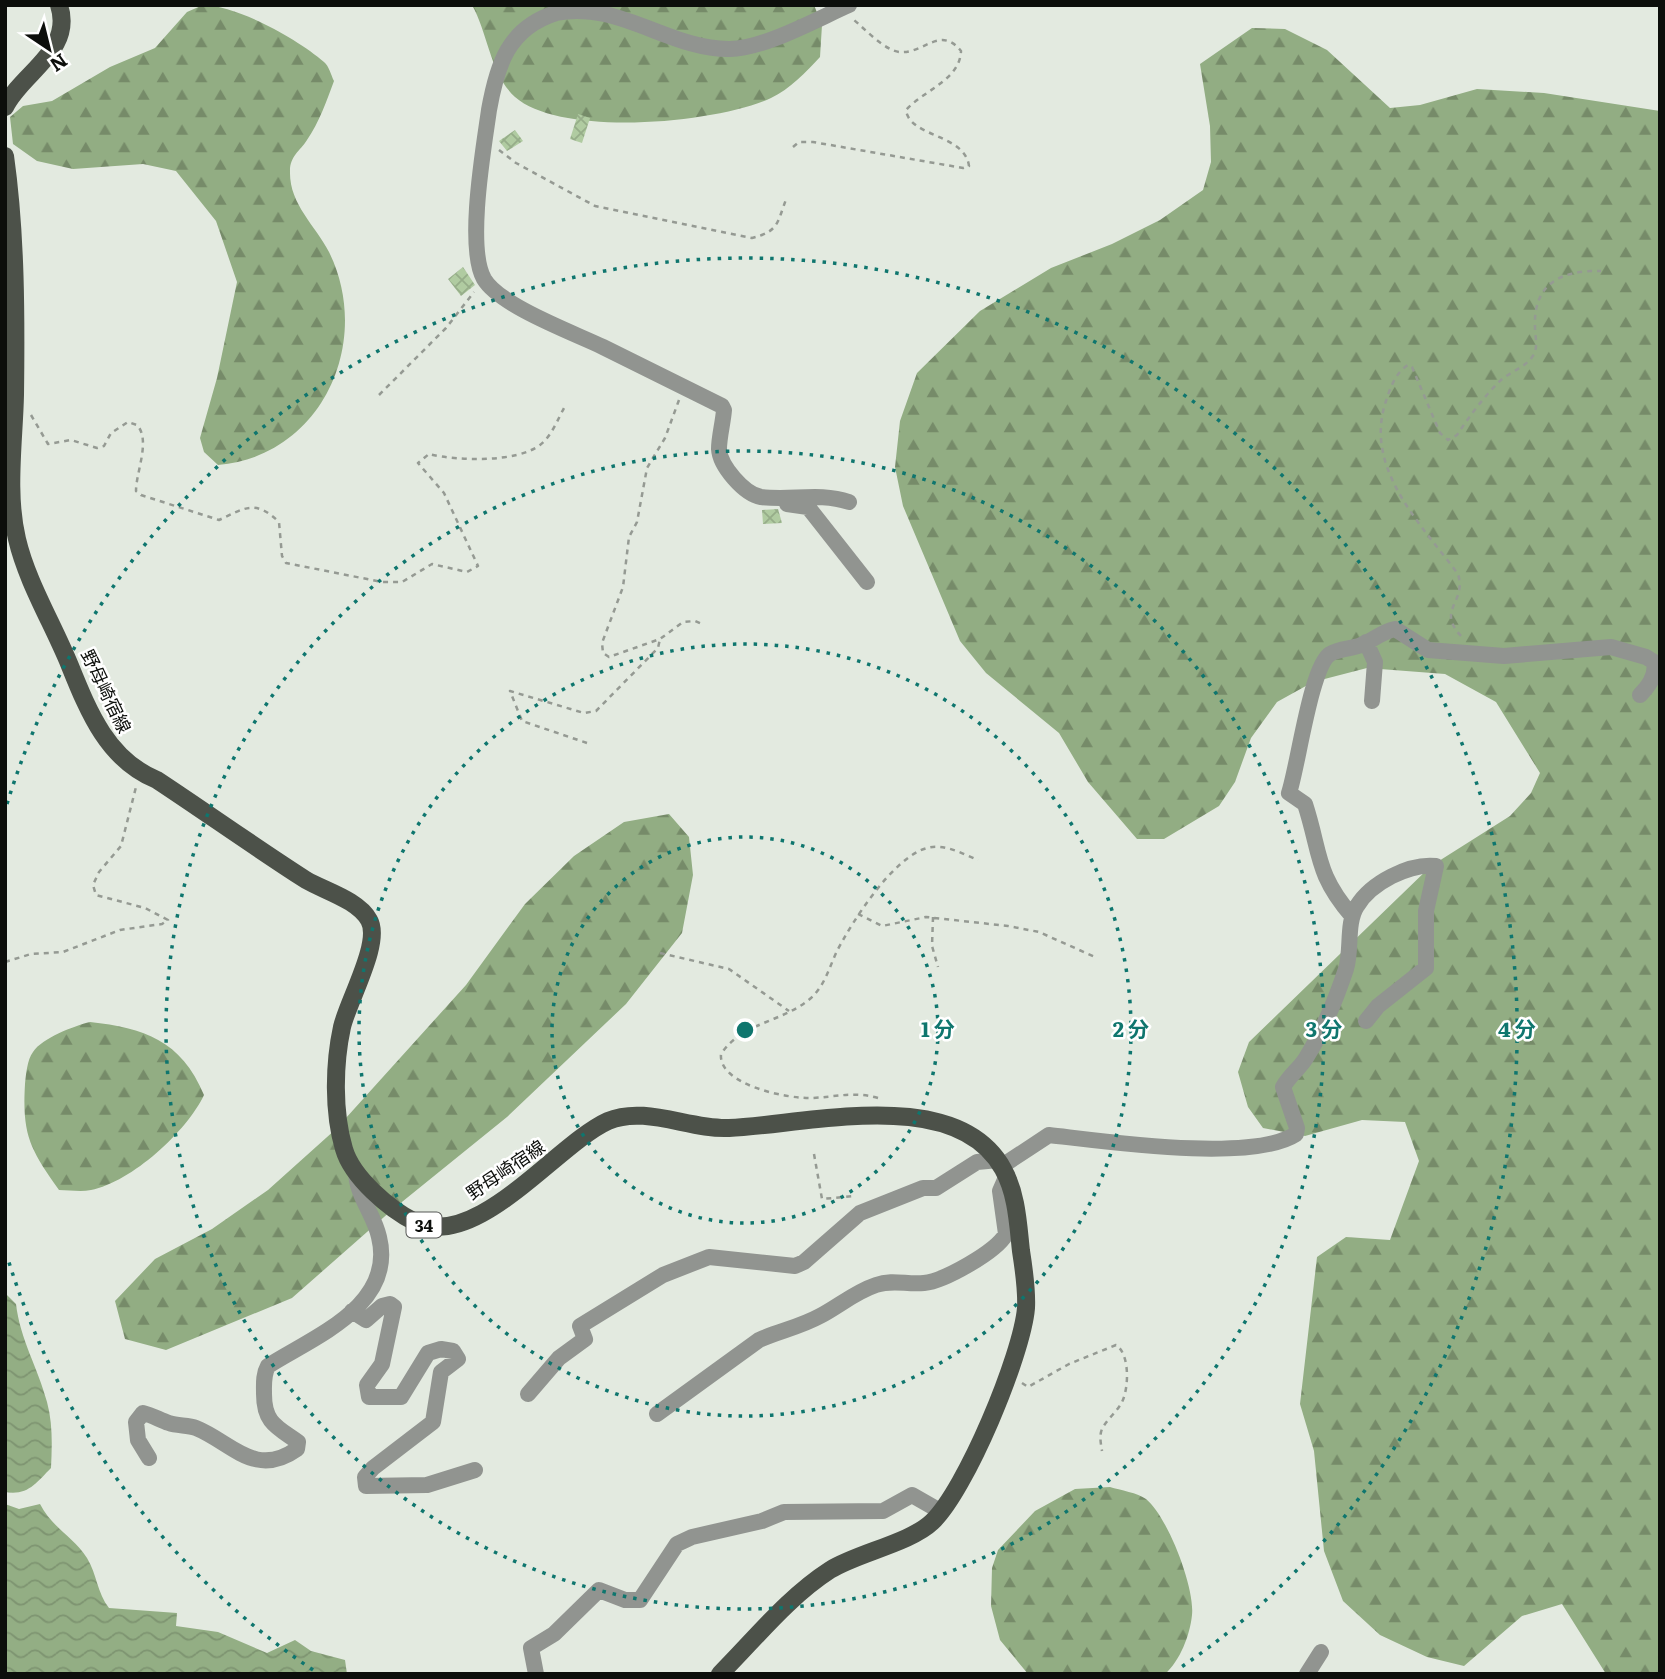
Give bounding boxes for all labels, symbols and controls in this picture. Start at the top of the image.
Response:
north arrow [14,14,84,84]
text: N [45,48,74,80]
street label: 野母崎宿線 [75,645,139,737]
text: 1 分 [921,1012,955,1043]
text: 2 分 [1113,1012,1149,1043]
text: 3 分 [1306,1012,1342,1043]
text: 4 分 [1498,1012,1536,1043]
centre of rings [733,1018,757,1042]
street label: 野母崎宿線 [460,1133,550,1205]
road number: 34 [406,1212,442,1238]

